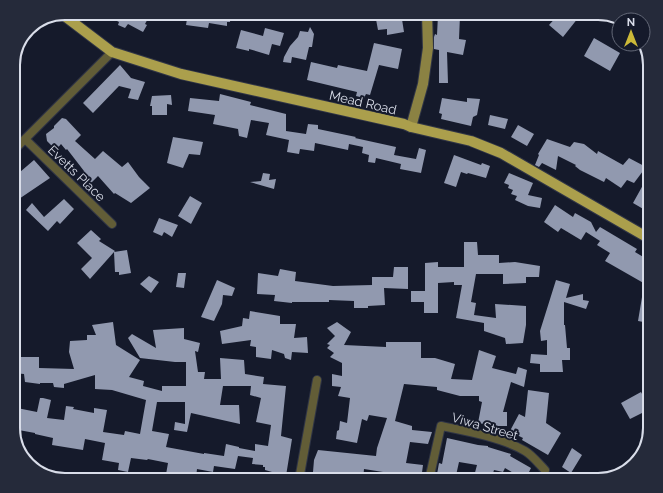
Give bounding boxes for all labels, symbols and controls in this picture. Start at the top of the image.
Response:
north arrow [611,12,651,52]
text: N [627,16,635,29]
street label: Mead Road [328,87,398,118]
street label: Evetts Place [45,142,109,205]
street label: Viwa Street [450,410,520,443]

